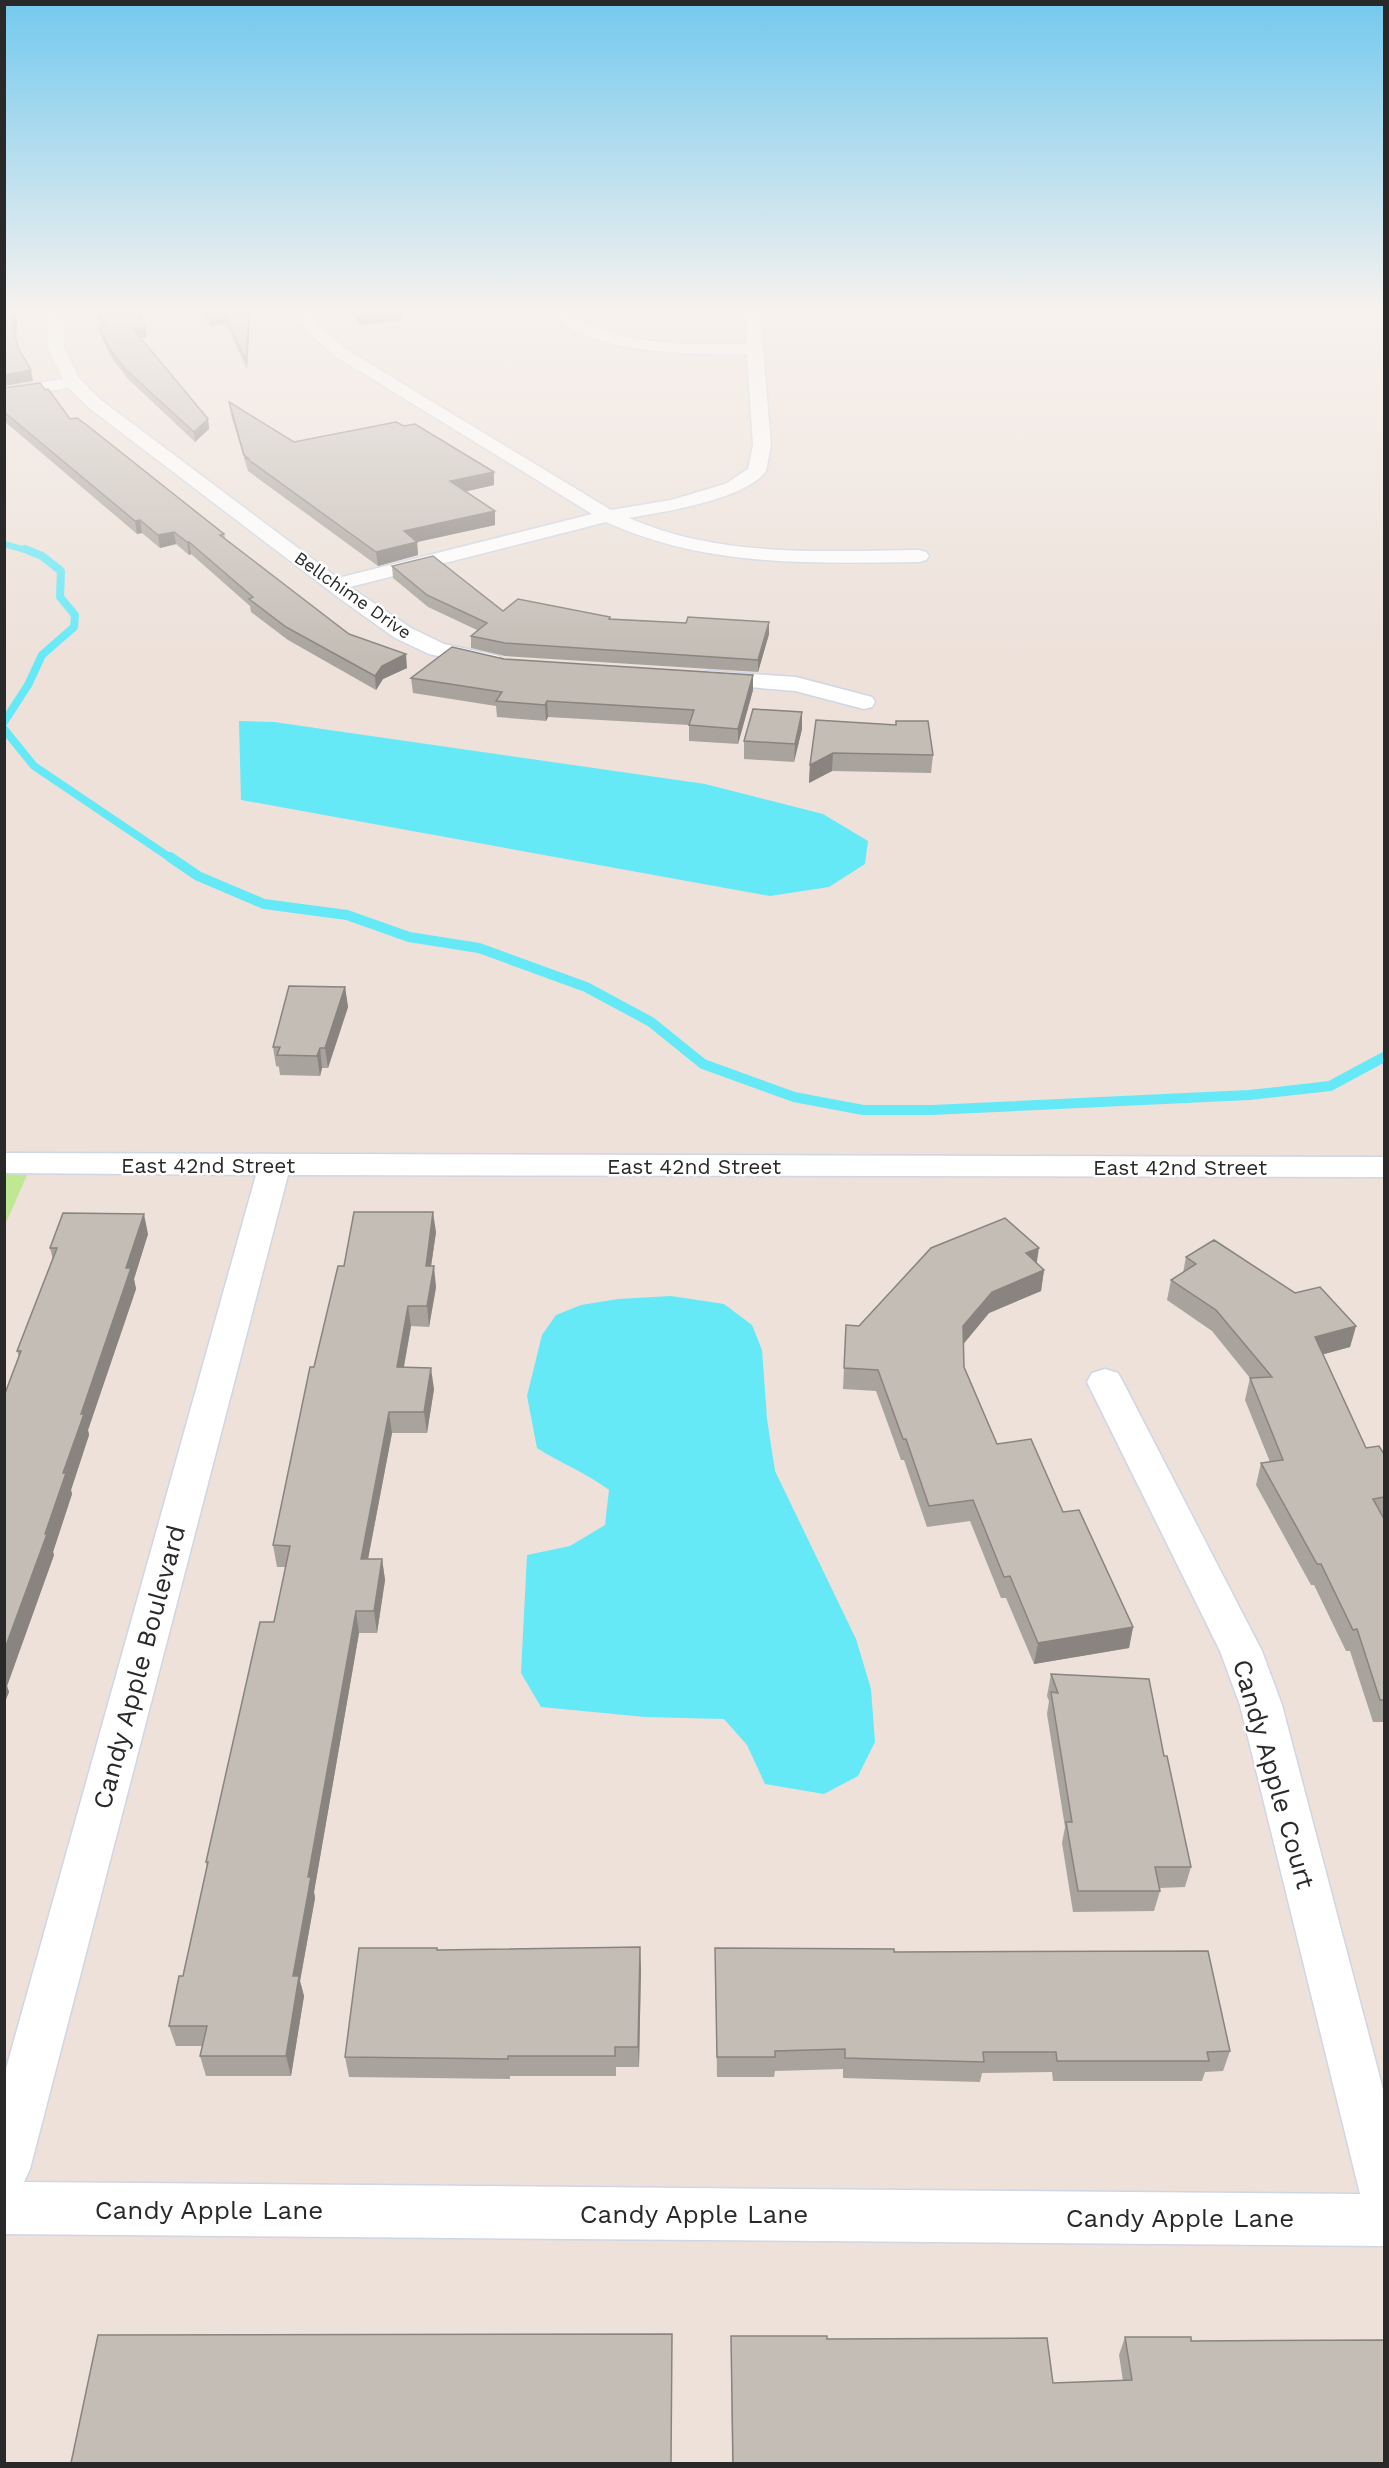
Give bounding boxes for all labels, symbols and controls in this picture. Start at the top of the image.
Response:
street label: Bellchime Drive [291,547,415,643]
street label: East 42nd Street [121,1153,295,1178]
street label: East 42nd Street [607,1154,781,1179]
street label: East 42nd Street [1093,1155,1267,1180]
street label: Candy Apple Boulevard [87,1522,191,1812]
street label: Candy Apple Court [1227,1656,1321,1892]
street label: Candy Apple Lane [95,2195,323,2225]
street label: Candy Apple Lane [580,2199,808,2229]
street label: Candy Apple Lane [1066,2203,1294,2233]

